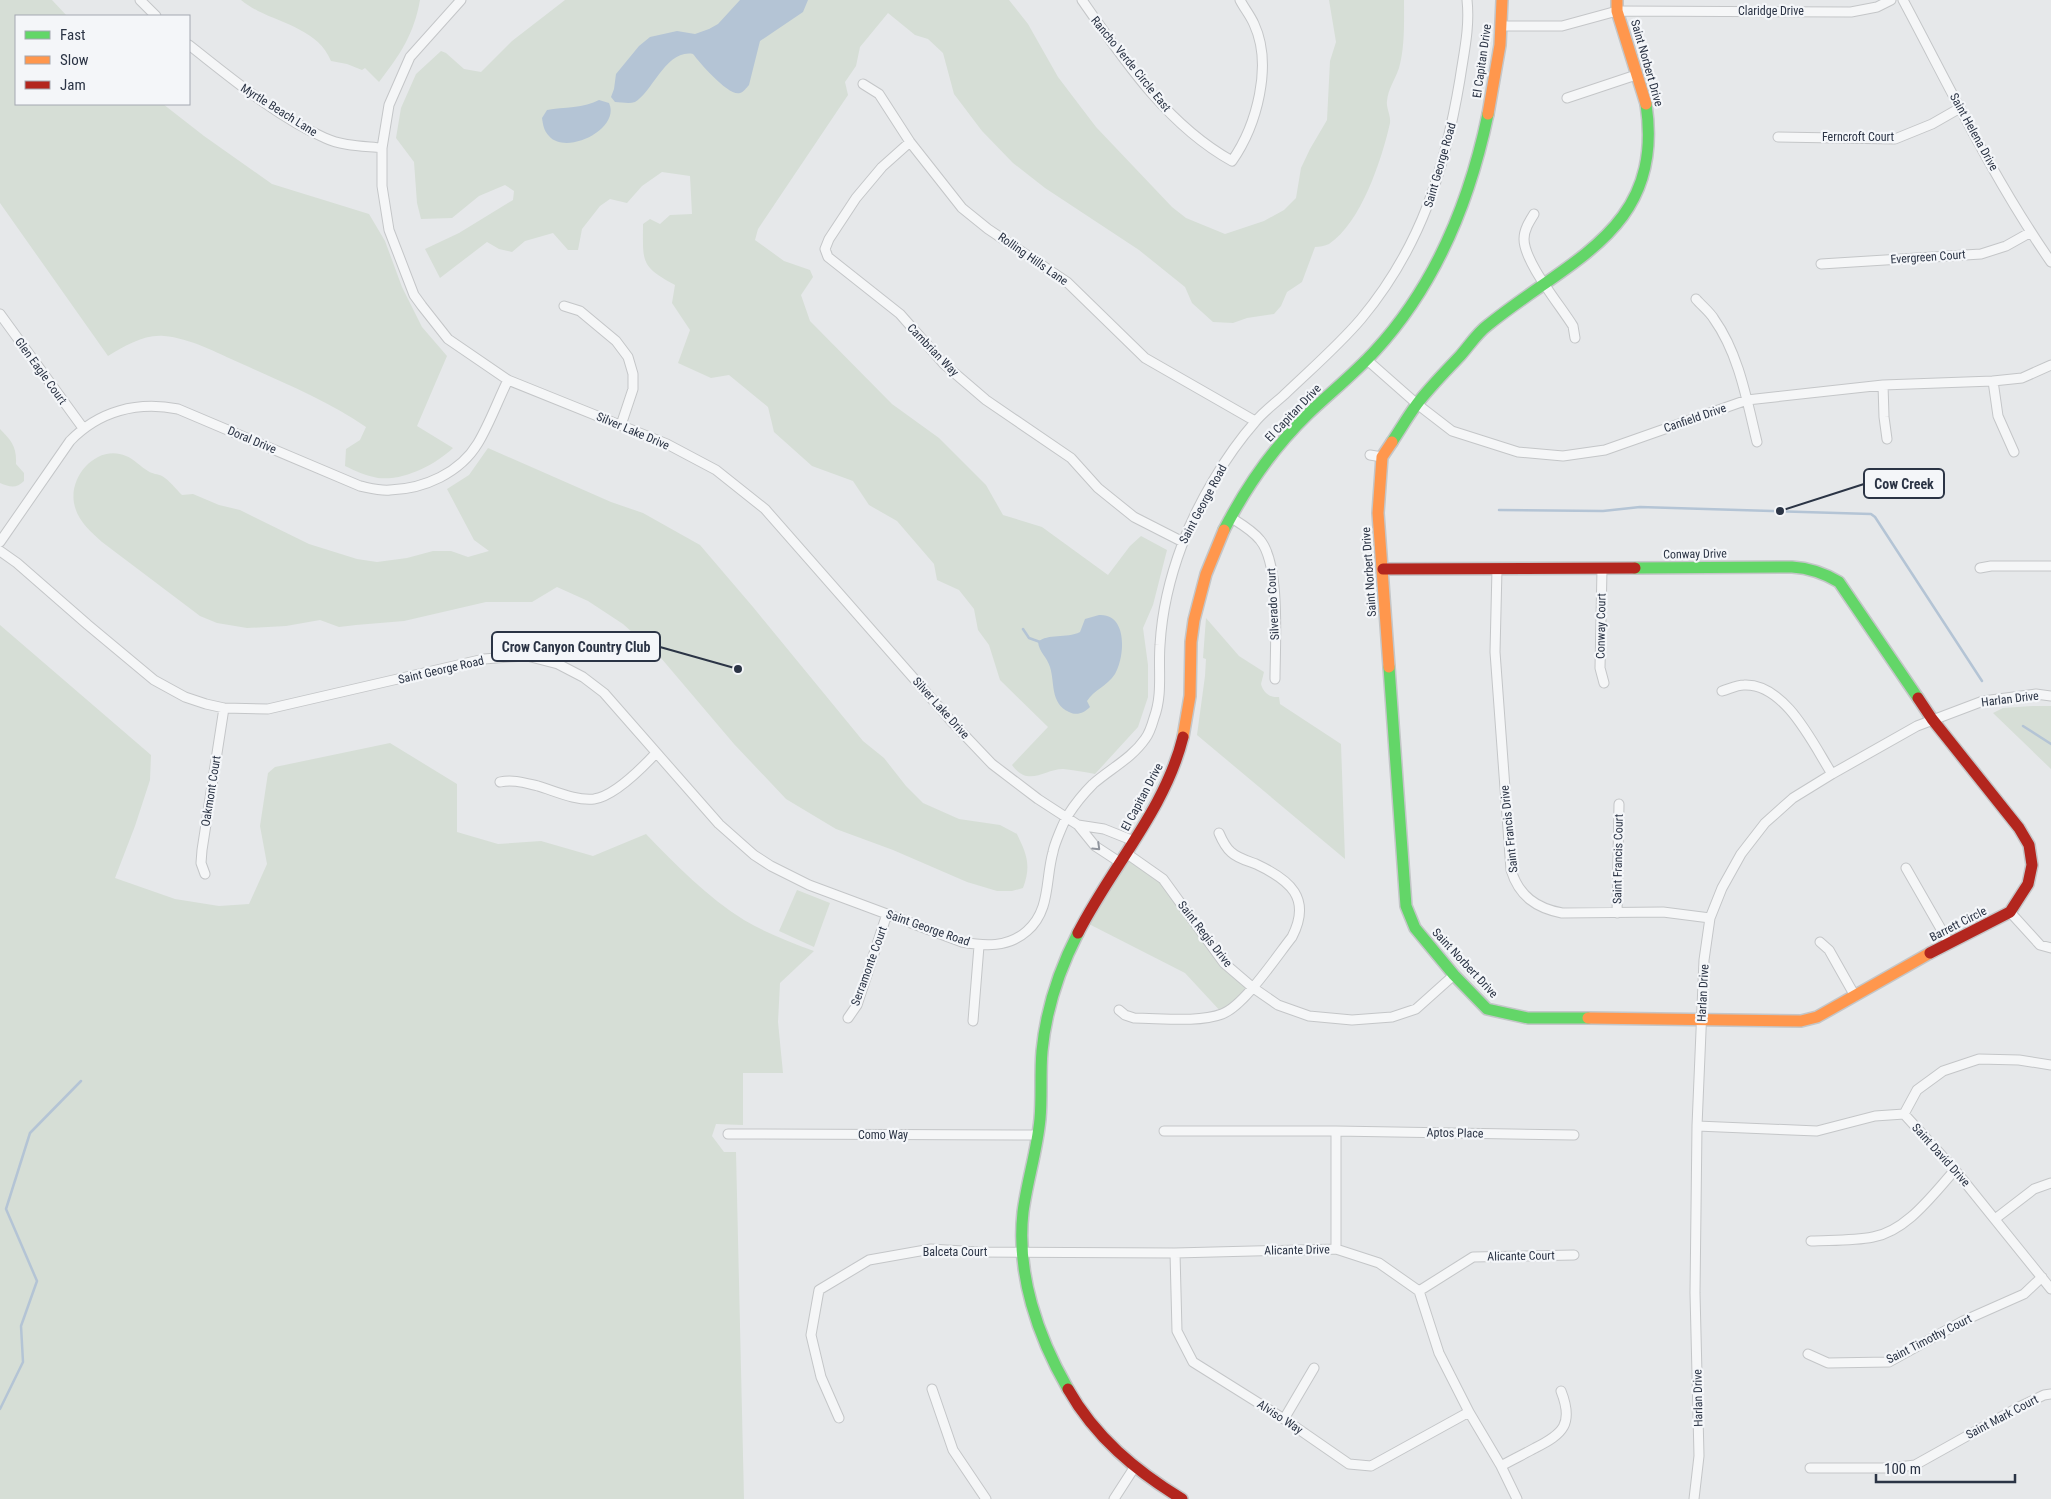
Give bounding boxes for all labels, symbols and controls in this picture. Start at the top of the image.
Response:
street label: Claridge Drive [1738,4,1804,18]
street label: Rancho Verde Circle East [1088,14,1174,115]
legend [15,15,190,105]
street label: Saint Norbert Drive [1628,18,1666,108]
street label: El Capitan Drive [1470,23,1494,99]
text: Fast [60,26,85,44]
text: Slow [60,51,89,69]
text: Jam [60,76,86,94]
street label: Myrtle Beach Lane [238,81,320,139]
street label: Saint Helena Drive [1947,91,2001,174]
street label: Saint George Road [1421,121,1459,209]
street label: Ferncroft Court [1822,130,1894,144]
street label: Rolling Hills Lane [995,230,1071,288]
street label: Evergreen Court [1890,247,1967,267]
street label: Cambrian Way [904,321,962,379]
street label: Glen Eagle Court [12,335,70,407]
street label: El Capitan Drive [1262,381,1324,445]
street label: Canfield Drive [1662,401,1728,435]
street label: Silver Lake Drive [594,409,672,453]
street label: Doral Drive [226,423,279,457]
street label: Saint George Road [1176,462,1230,546]
callout: Cow Creek [1864,469,1944,498]
text: Cow Creek [1874,476,1934,492]
street label: Saint Norbert Drive [1359,526,1379,617]
street label: Conway Drive [1663,546,1727,562]
street label: Silverado Court [1264,567,1282,641]
street label: Conway Court [1593,592,1609,659]
callout: Crow Canyon Country Club [492,632,660,661]
text: Crow Canyon Country Club [502,639,650,655]
street label: Saint George Road [397,653,485,687]
street label: Silver Lake Drive [910,674,973,742]
street label: Harlan Drive [1980,688,2040,709]
street label: Oakmont Court [198,754,224,827]
street label: El Capitan Drive [1118,760,1166,833]
street label: Saint Francis Drive [1497,784,1521,873]
street label: Saint Francis Court [1610,813,1626,904]
one-way arrow [1091,841,1100,850]
street label: Saint Regis Drive [1175,898,1235,970]
street label: Barrett Circle [1927,904,1989,944]
street label: Saint George Road [884,907,972,949]
street label: Serramonte Court [848,924,890,1008]
street label: Saint Norbert Drive [1429,925,1501,1001]
street label: Harlan Drive [1694,963,1712,1022]
street label: Saint David Drive [1909,1121,1973,1190]
street label: Aptos Place [1426,1126,1484,1141]
street label: Como Way [858,1128,908,1142]
street label: Alicante Drive [1264,1242,1330,1258]
street label: Balceta Court [923,1245,988,1259]
street label: Alicante Court [1487,1248,1555,1264]
street label: Saint Timothy Court [1884,1311,1974,1367]
street label: Harlan Drive [1690,1369,1706,1427]
street label: Saint Mark Court [1964,1392,2041,1442]
street label: Alviso Way [1255,1397,1305,1437]
scale bar [1876,1452,2015,1484]
text: 100 m [1884,1460,1921,1478]

